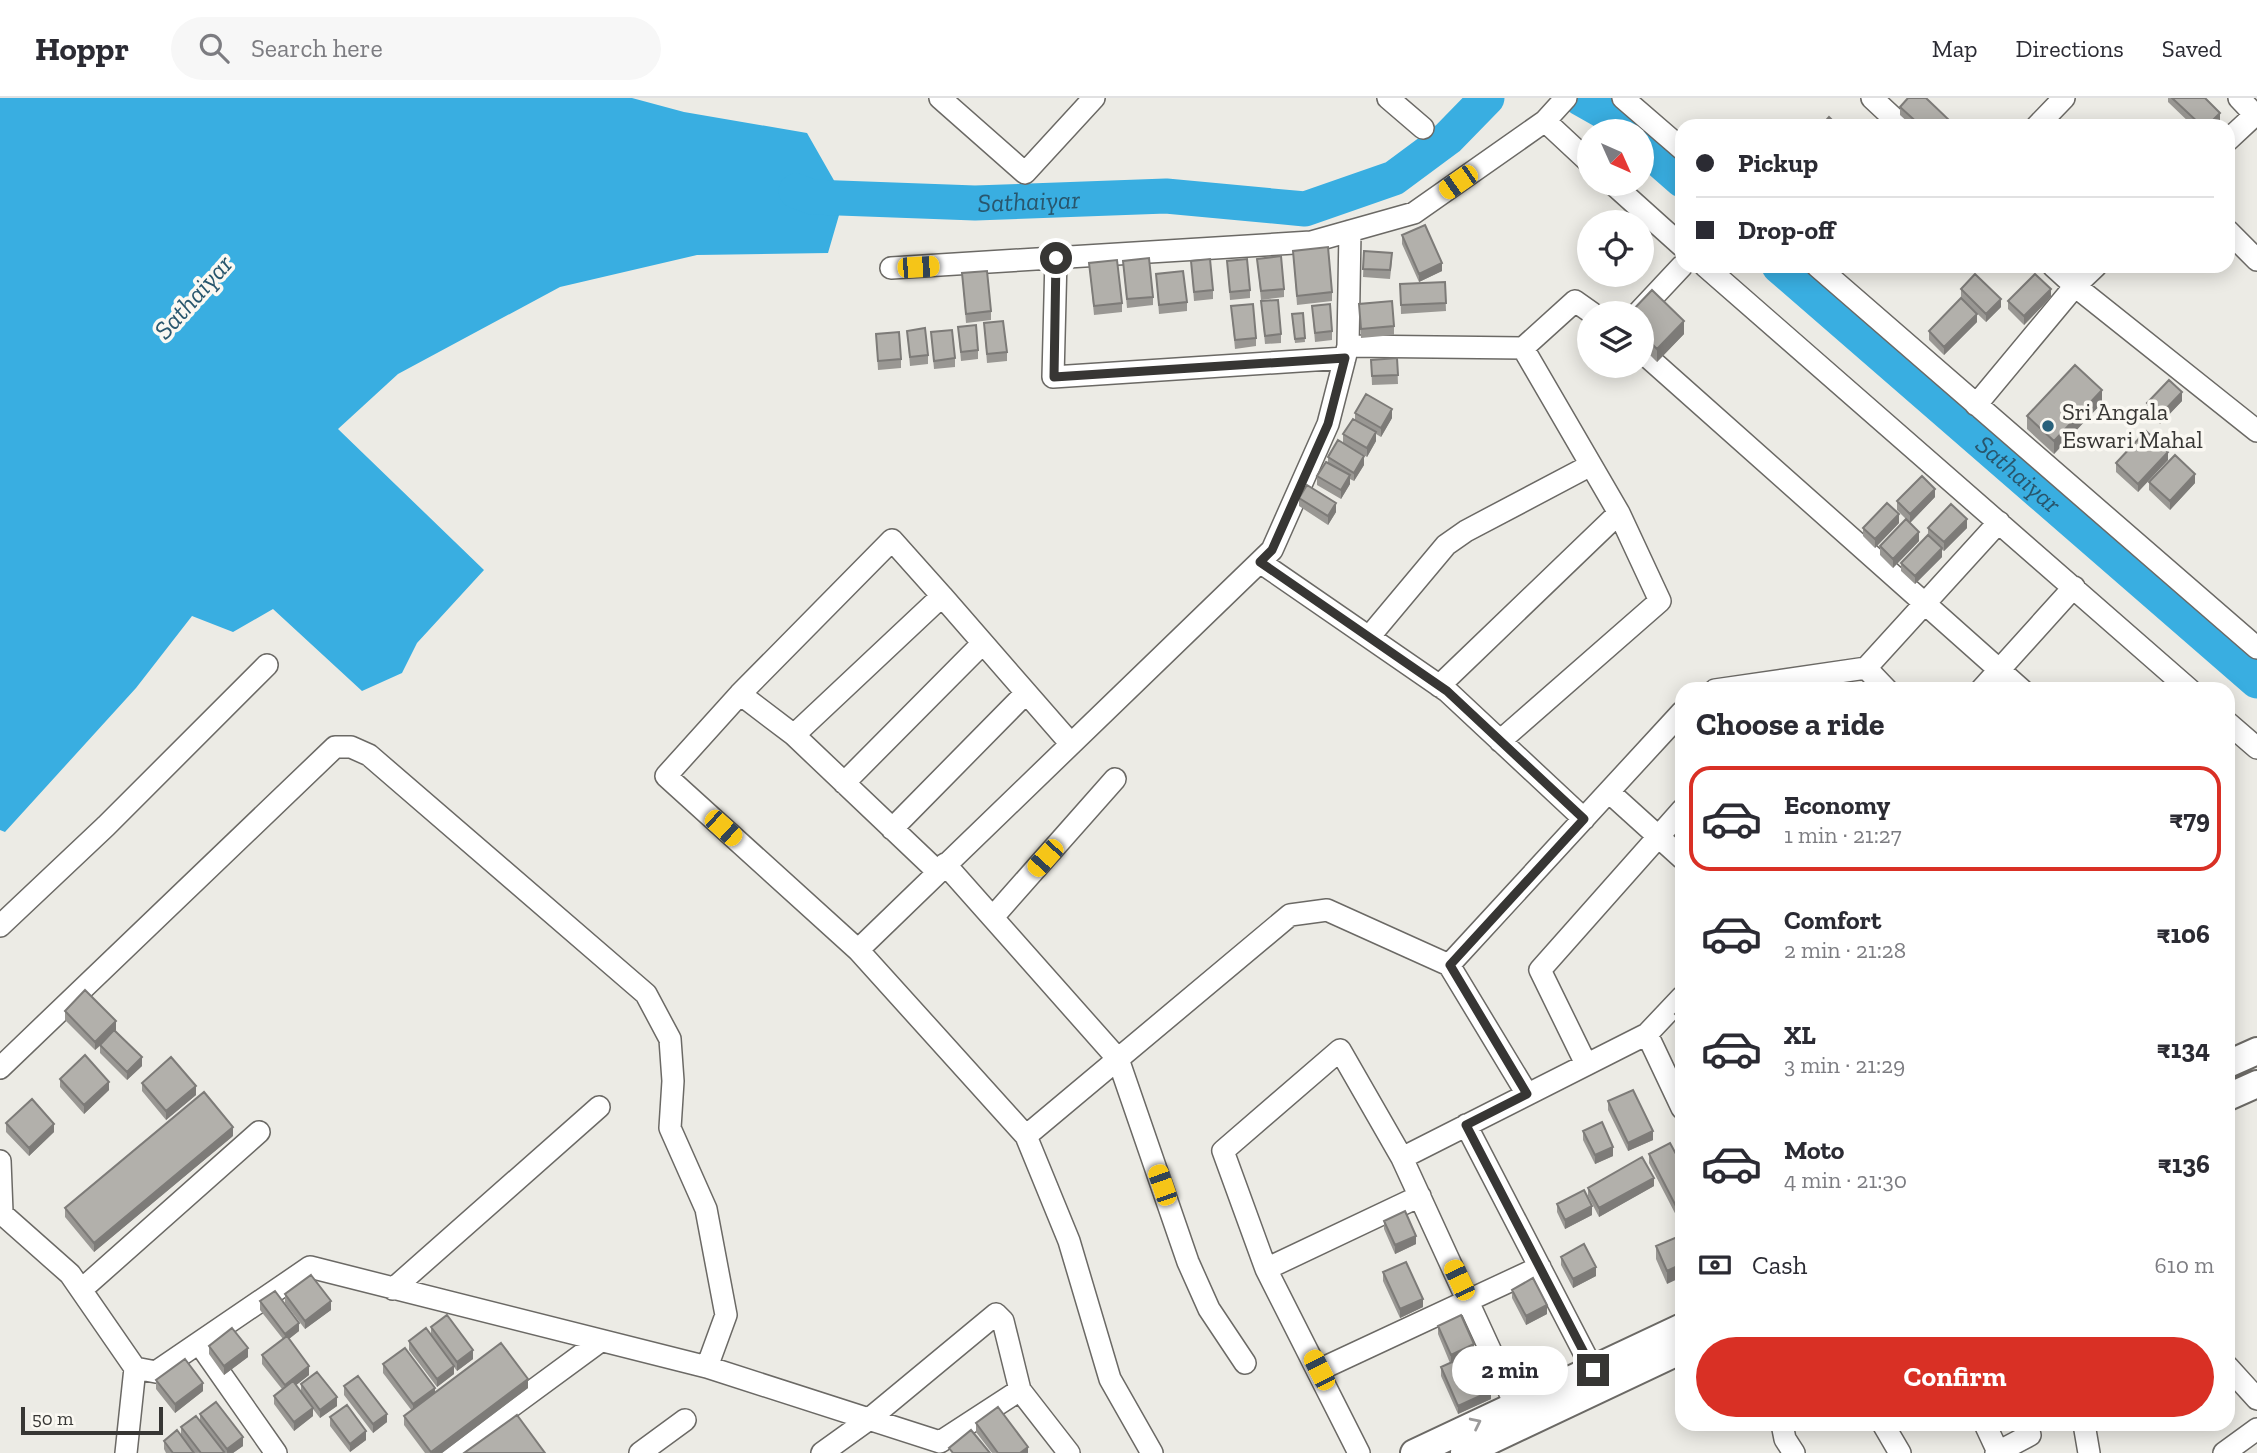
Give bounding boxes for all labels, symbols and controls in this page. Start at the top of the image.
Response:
search box [171,17,661,80]
text: Hoppr [35,29,129,68]
icon: search [195,29,233,67]
text: Search here [251,32,383,64]
text: Map [1932,34,1978,63]
text: Directions [2016,34,2124,63]
text: Saved [2162,34,2222,63]
north arrow [1577,119,1654,196]
map controls [1577,119,1654,378]
text: Pickup [1738,147,1818,179]
car [1435,161,1482,203]
water label: Sathaiyar [977,183,1081,219]
button: locate [1577,210,1654,287]
text: Drop-off [1738,214,1835,246]
route start [1040,242,1072,274]
water label: Sathaiyar [147,248,239,346]
car [897,255,940,279]
button: layers [1577,301,1654,378]
place label: Sri Angala Eswari Mahal [2062,397,2203,454]
marker: Sri Angala Eswari Mahal [2040,418,2056,434]
water label: Sathaiyar [1969,428,2068,520]
text: Choose a ride [1696,705,1884,743]
icon: car [1700,787,1763,850]
text: Economy [1784,789,1890,821]
text: ₹79 [2169,803,2210,835]
car [701,806,746,850]
text: 1 min · 21:27 [1784,821,1902,849]
car [1024,835,1067,881]
icon: car [1700,902,1763,965]
text: Comfort [1784,904,1881,936]
text: ₹106 [2157,918,2210,950]
text: 2 min · 21:28 [1784,936,1906,964]
icon: car [1700,1017,1763,1080]
text: XL [1784,1019,1816,1051]
text: ₹134 [2157,1033,2210,1065]
text: 3 min · 21:29 [1784,1051,1905,1079]
icon: car [1700,1132,1763,1195]
text: Moto [1784,1134,1844,1166]
text: ₹136 [2158,1148,2210,1180]
car [1146,1162,1179,1208]
text: 4 min · 21:30 [1784,1166,1907,1194]
icon: cash [1696,1246,1734,1284]
text: Cash [1752,1249,1807,1281]
text: 610 m [2155,1251,2214,1279]
car [1441,1257,1478,1303]
button: Confirm [1696,1337,2214,1417]
callout: 2 min [1453,1346,1568,1394]
car [1301,1347,1338,1393]
route end [1577,1354,1609,1386]
text: 2 min [1481,1356,1539,1384]
scale bar [21,1404,163,1436]
text: 50 m [32,1407,73,1430]
one-way arrow [1469,1418,1481,1432]

